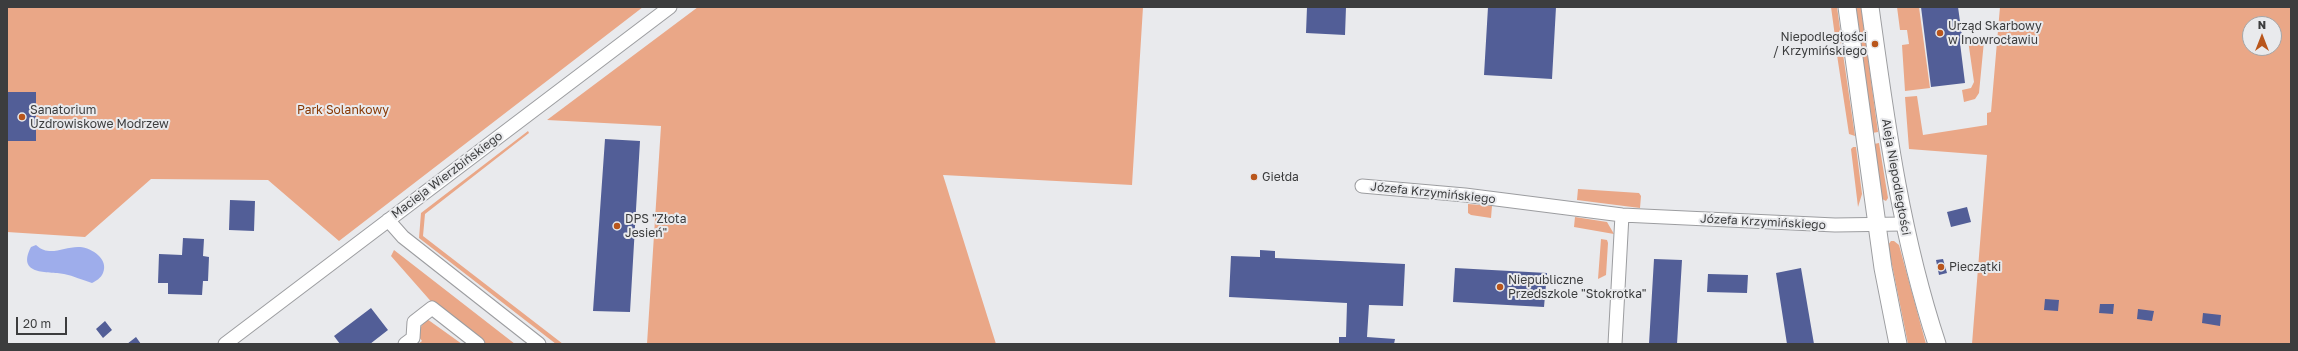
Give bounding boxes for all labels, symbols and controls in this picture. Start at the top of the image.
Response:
north arrow [2242,16,2282,56]
text: N [2258,18,2266,31]
place label: Urząd Skarbowy w Inowrocławiu [1948,19,2042,47]
marker: Urząd Skarbowy w Inowrocławiu [1935,28,1945,38]
place label: Niepodległości / Krzymińskiego [1773,30,1867,58]
marker: Niepodległości / Krzymińskiego [1870,39,1880,49]
place label: Sanatorium Uzdrowiskowe Modrzew [30,103,169,131]
park label: Park Solankowy [297,103,389,117]
marker: Sanatorium Uzdrowiskowe Modrzew [17,112,27,122]
street label: Aleja Niepodległości [1879,118,1913,236]
street label: Macieja Wierzbińskiego [389,129,505,221]
place label: Giełda [1262,170,1299,184]
marker: Giełda [1249,172,1259,182]
street label: Józefa Krzymińskiego [1370,179,1496,207]
place label: DPS "Złota Jesień" [625,212,686,240]
street label: Józefa Krzymińskiego [1700,212,1826,232]
marker: DPS "Złota Jesień" [612,221,622,231]
place label: Pieczątki [1949,260,2001,274]
marker: Pieczątki [1936,262,1946,272]
place label: Niepubliczne Przedszkole "Stokrotka" [1508,273,1646,301]
marker: Niepubliczne Przedszkole "Stokrotka" [1495,282,1505,292]
scale bar [18,309,69,335]
text: 20 m [23,316,51,331]

